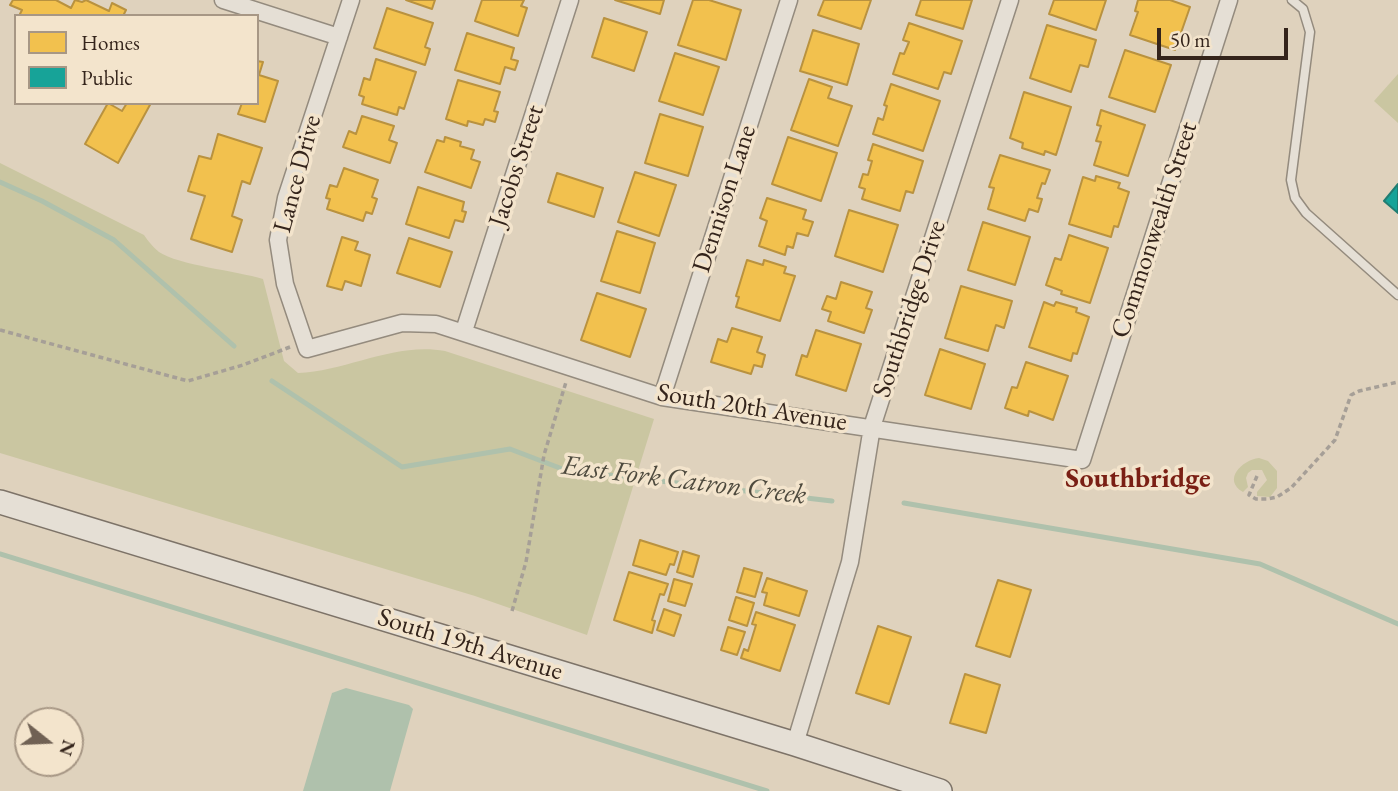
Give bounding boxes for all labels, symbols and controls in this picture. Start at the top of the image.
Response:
legend [14,14,259,105]
scale bar [1160,14,1291,58]
text: 50 m [1170,26,1211,53]
text: Homes [81,29,140,56]
text: Public [81,64,133,91]
street label: Jacobs Street [483,101,551,231]
street label: Lance Drive [267,112,329,236]
street label: Commonwealth Street [1105,118,1205,342]
street label: Dennison Lane [686,121,764,277]
street label: Southbridge Drive [867,217,953,401]
street label: South 20th Avenue [655,378,849,438]
water label: East Fork Catron Creek [560,449,808,513]
district label: Southbridge [1065,462,1211,496]
street label: South 19th Avenue [374,602,566,688]
north arrow [14,707,84,777]
text: N [53,737,82,759]

